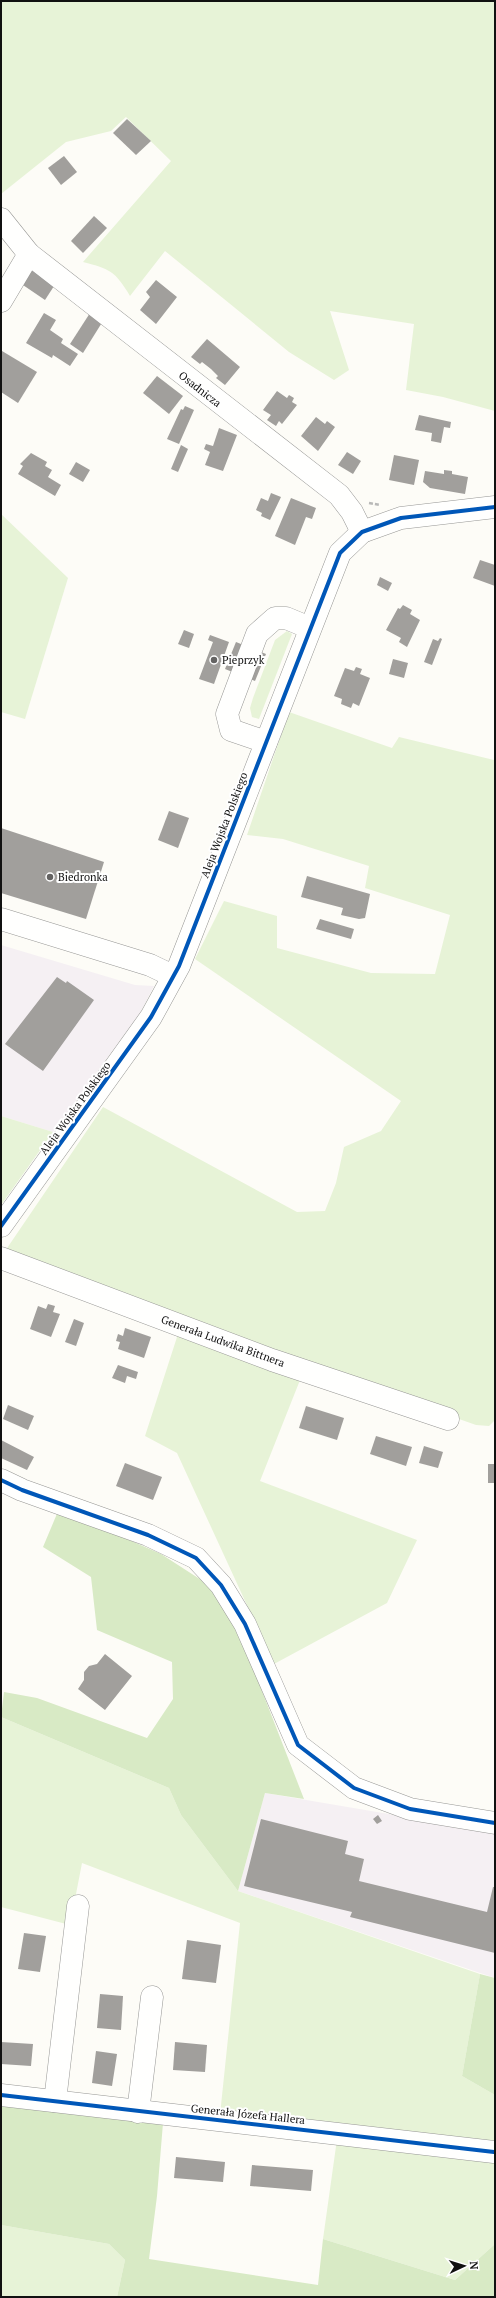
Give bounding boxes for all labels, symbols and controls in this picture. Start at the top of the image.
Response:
street label: Osadnicza [176,368,224,410]
place label: Pieprzyk [222,653,265,667]
marker: Pieprzyk [209,655,219,665]
street label: Aleja Wojska Polskiego [197,770,251,880]
place label: Biedronka [58,870,108,884]
marker: Biedronka [45,872,55,882]
street label: Aleja Wojska Polskiego [36,1059,114,1157]
street label: Generała Ludwika Bittnera [159,1312,287,1370]
street label: Generała Józefa Hallera [190,2101,306,2127]
north arrow [444,2246,484,2286]
text: N [467,2261,481,2271]

